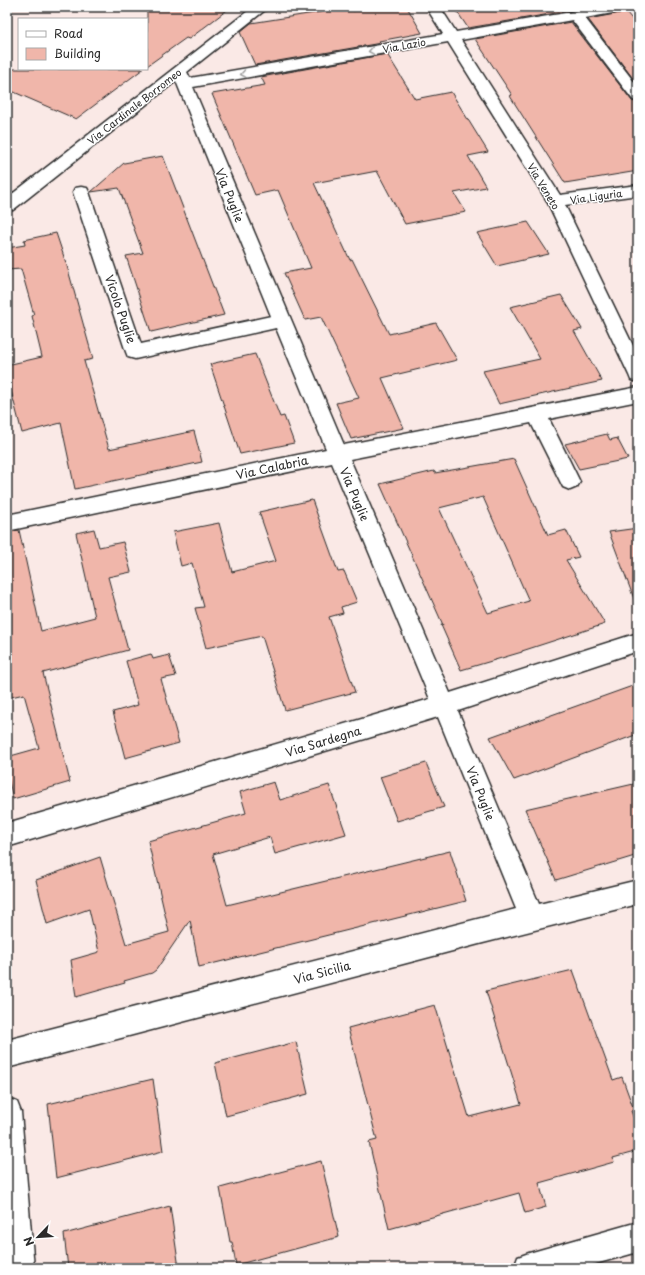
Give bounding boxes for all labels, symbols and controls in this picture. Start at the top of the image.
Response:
legend [18,18,148,70]
text: Road [54,24,83,42]
street label: Via Lazio [381,34,427,56]
text: Building [54,44,101,62]
one-way arrow [368,46,374,55]
street label: Via Cardinale Borromeo [84,64,185,148]
one-way arrow [240,69,246,78]
street label: Via Veneto [524,160,564,212]
street label: Via Puglie [211,165,249,225]
street label: Via Liguria [569,185,624,207]
street label: Vicolo Puglie [101,272,141,346]
street label: Via Calabria [234,450,310,483]
street label: Via Puglie [336,464,374,524]
street label: Via Sardegna [283,721,364,761]
street label: Via Puglie [462,763,500,823]
street label: Via Sicilia [292,956,353,988]
north arrow [18,1217,58,1257]
text: N [19,1234,38,1249]

